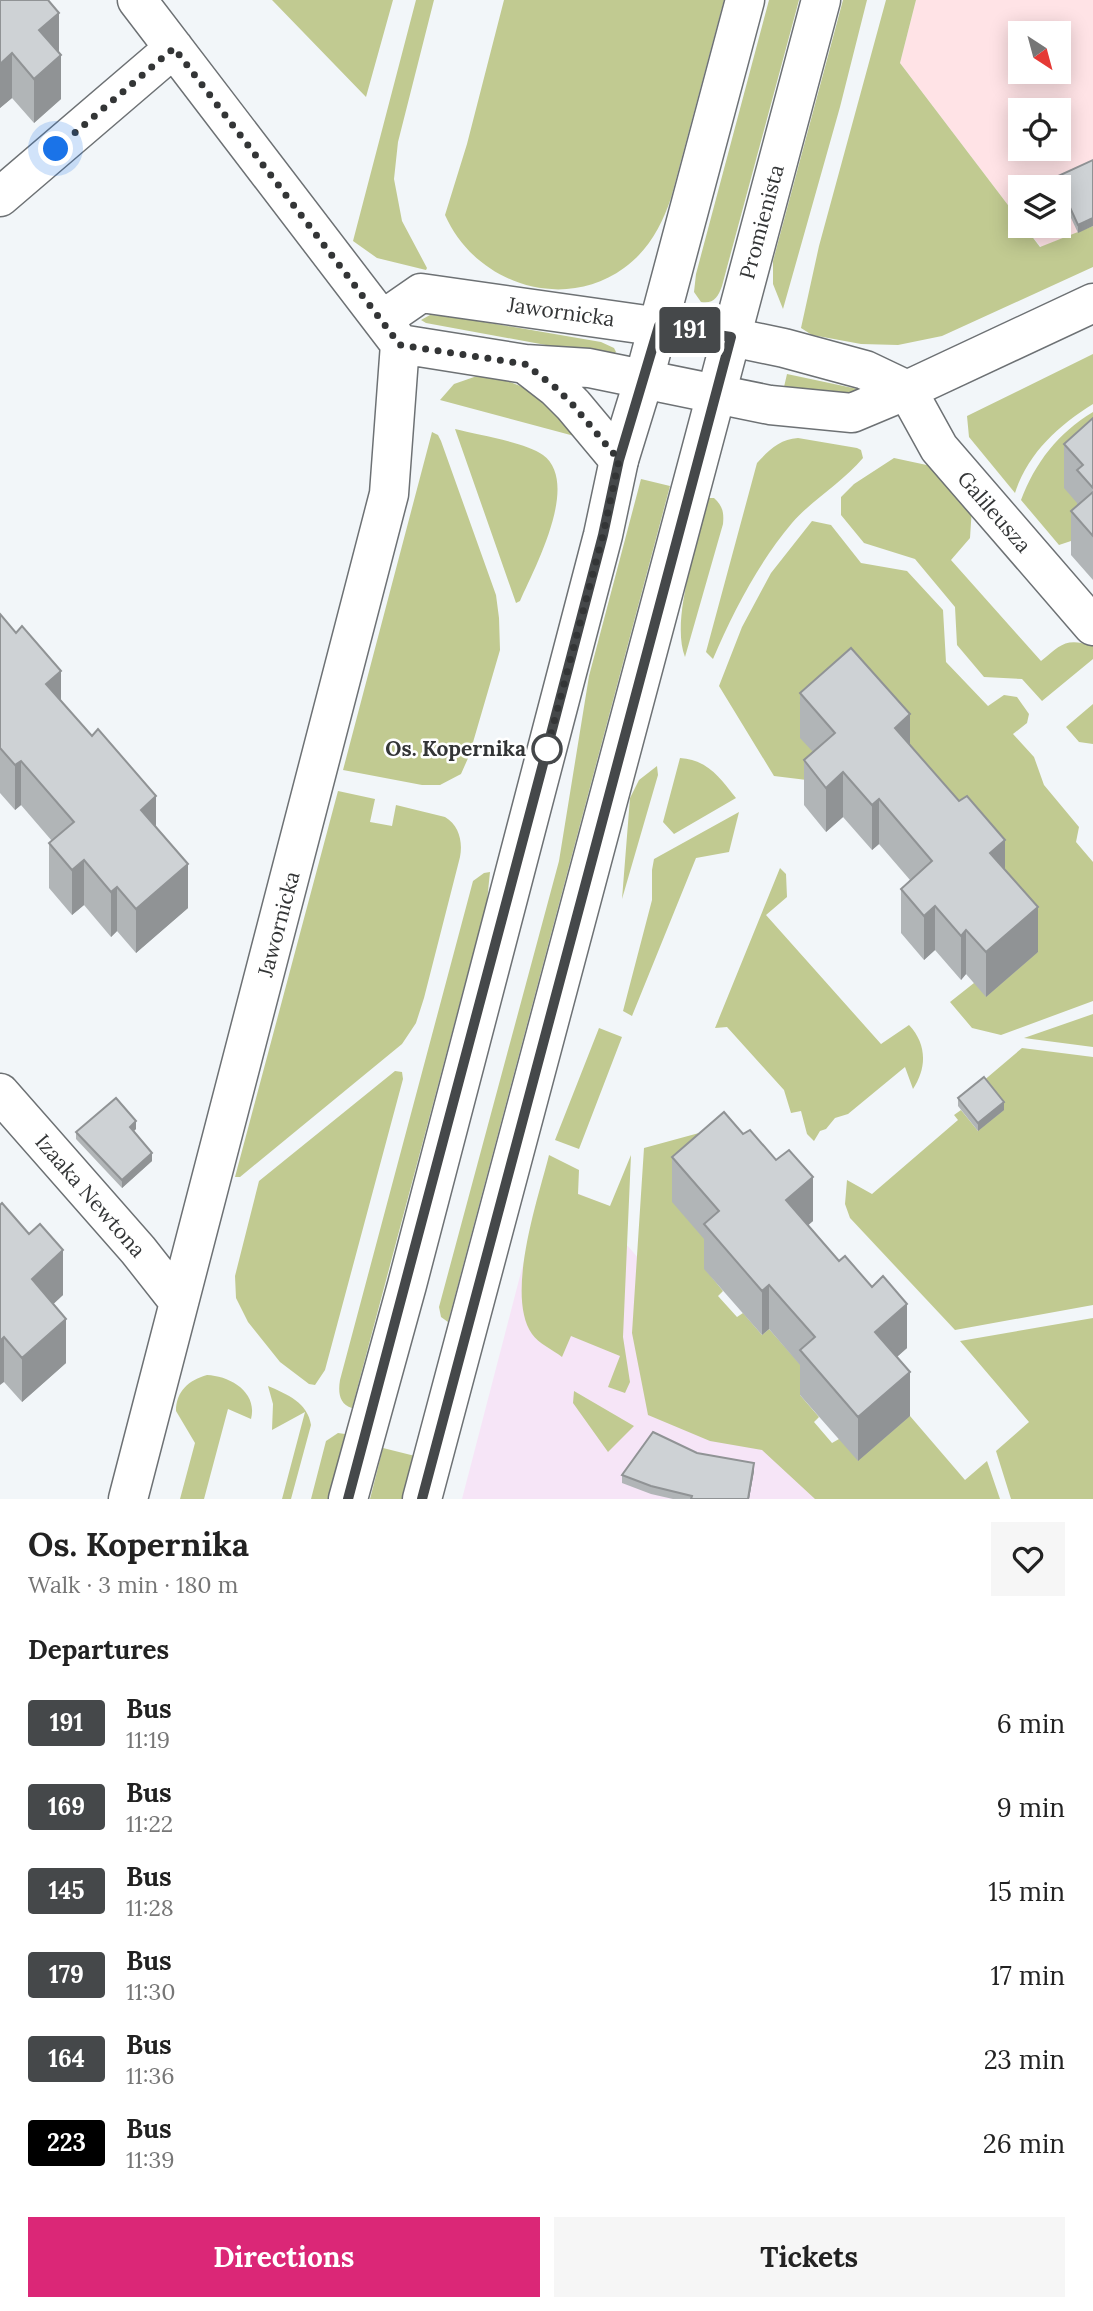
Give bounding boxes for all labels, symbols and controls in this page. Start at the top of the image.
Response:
north arrow [1008,21,1071,84]
map controls [1008,21,1071,238]
button: locate [1008,98,1071,161]
your location [38,131,73,166]
street label: Promienista [733,162,790,282]
button: layers [1008,175,1071,238]
street label: Jawornicka [505,290,617,332]
line badge: 191 [650,307,730,353]
text: 191 [673,314,707,345]
street label: Galileusza [952,465,1037,558]
marker: Os. Kopernika [532,734,562,764]
place label: Os. Kopernika [385,735,526,762]
street label: Jawornicka [251,868,306,980]
street label: Izaaka Newtona [29,1128,151,1263]
button: heart [991,1522,1065,1596]
text: Os. Kopernika [28,1523,249,1565]
text: Walk · 3 min · 180 m [28,1570,238,1599]
text: Departures [28,1633,169,1666]
text: Bus [126,1692,172,1725]
text: 191 [50,1707,83,1738]
text: 6 min [997,1707,1065,1740]
text: 11:19 [126,1725,170,1754]
text: Bus [126,1776,172,1809]
text: 169 [48,1791,85,1822]
text: 9 min [997,1791,1065,1824]
text: 11:22 [126,1809,173,1838]
text: Bus [126,1860,172,1893]
text: 145 [49,1875,84,1906]
text: 15 min [988,1875,1065,1908]
text: 11:28 [126,1893,174,1922]
text: Bus [126,1944,172,1977]
text: 179 [49,1959,84,1990]
text: 17 min [990,1959,1065,1992]
text: 11:30 [126,1977,176,2006]
text: Bus [126,2028,172,2061]
text: 164 [48,2043,85,2074]
text: 23 min [984,2043,1065,2076]
text: 11:36 [126,2061,175,2090]
text: Bus [126,2112,172,2145]
text: 223 [47,2127,86,2158]
text: 26 min [983,2127,1065,2160]
text: 11:39 [126,2145,175,2174]
button: Directions [28,2217,540,2297]
button: Tickets [554,2217,1065,2297]

